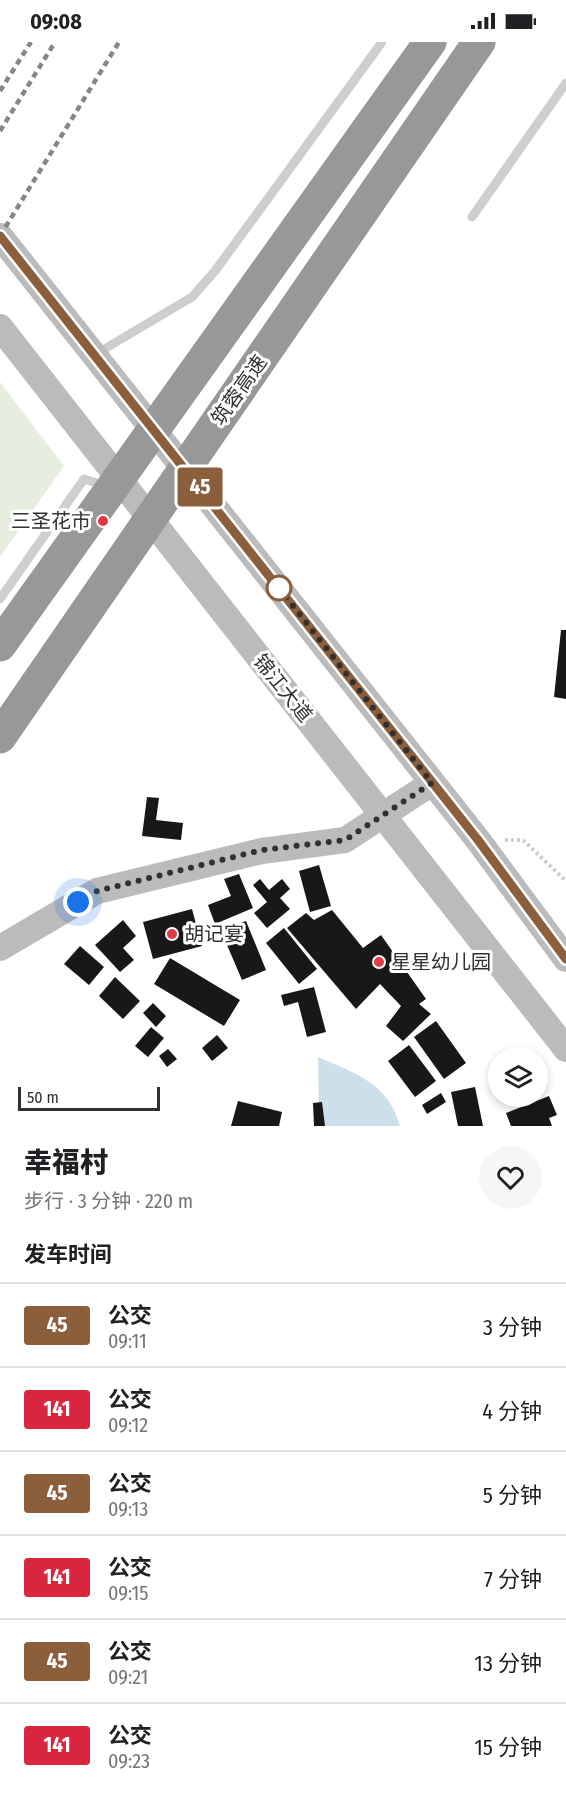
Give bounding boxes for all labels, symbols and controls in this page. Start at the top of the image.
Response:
text: 09:08 [30,8,82,35]
street label: 筑蓉高速 [206,350,272,430]
line badge: 45 [173,468,227,506]
text: 45 [190,474,210,500]
place label: 三圣花市 [11,509,91,533]
marker: 三圣花市 [96,514,110,528]
unlabelled marker [266,575,292,601]
street label: 锦江大道 [249,649,317,727]
your location [63,887,93,917]
place label: 胡记宴 [184,922,244,946]
marker: 胡记宴 [165,927,179,941]
place label: 星星幼儿园 [391,950,491,974]
marker: 星星幼儿园 [372,955,386,969]
map controls [488,1047,548,1107]
button: layers [488,1047,548,1107]
scale bar [18,1084,160,1112]
text: 50 m [27,1088,59,1107]
text: 幸福村 [24,1146,108,1179]
button: heart [479,1146,542,1209]
text: 步行 · 3 分钟 · 220 m [24,1189,193,1213]
text: 发车时间 [24,1241,112,1268]
text: 公交 [108,1302,152,1329]
text: 45 [47,1312,67,1338]
text: 3 分钟 [483,1314,542,1341]
text: 09:11 [108,1329,147,1353]
text: 公交 [108,1386,152,1413]
text: 141 [43,1396,71,1422]
text: 4 分钟 [482,1398,542,1425]
text: 09:12 [108,1413,148,1437]
text: 公交 [108,1470,152,1497]
text: 45 [47,1480,67,1506]
text: 5 分钟 [483,1482,542,1509]
text: 09:13 [108,1497,148,1521]
text: 公交 [108,1554,152,1581]
text: 141 [43,1564,71,1590]
text: 7 分钟 [484,1566,542,1593]
text: 09:15 [108,1581,148,1605]
text: 公交 [108,1638,152,1665]
text: 45 [47,1648,67,1674]
text: 13 分钟 [474,1650,542,1677]
text: 09:21 [108,1665,148,1689]
text: 公交 [108,1722,152,1749]
text: 141 [43,1732,71,1758]
text: 15 分钟 [474,1734,542,1761]
text: 09:23 [108,1749,150,1773]

